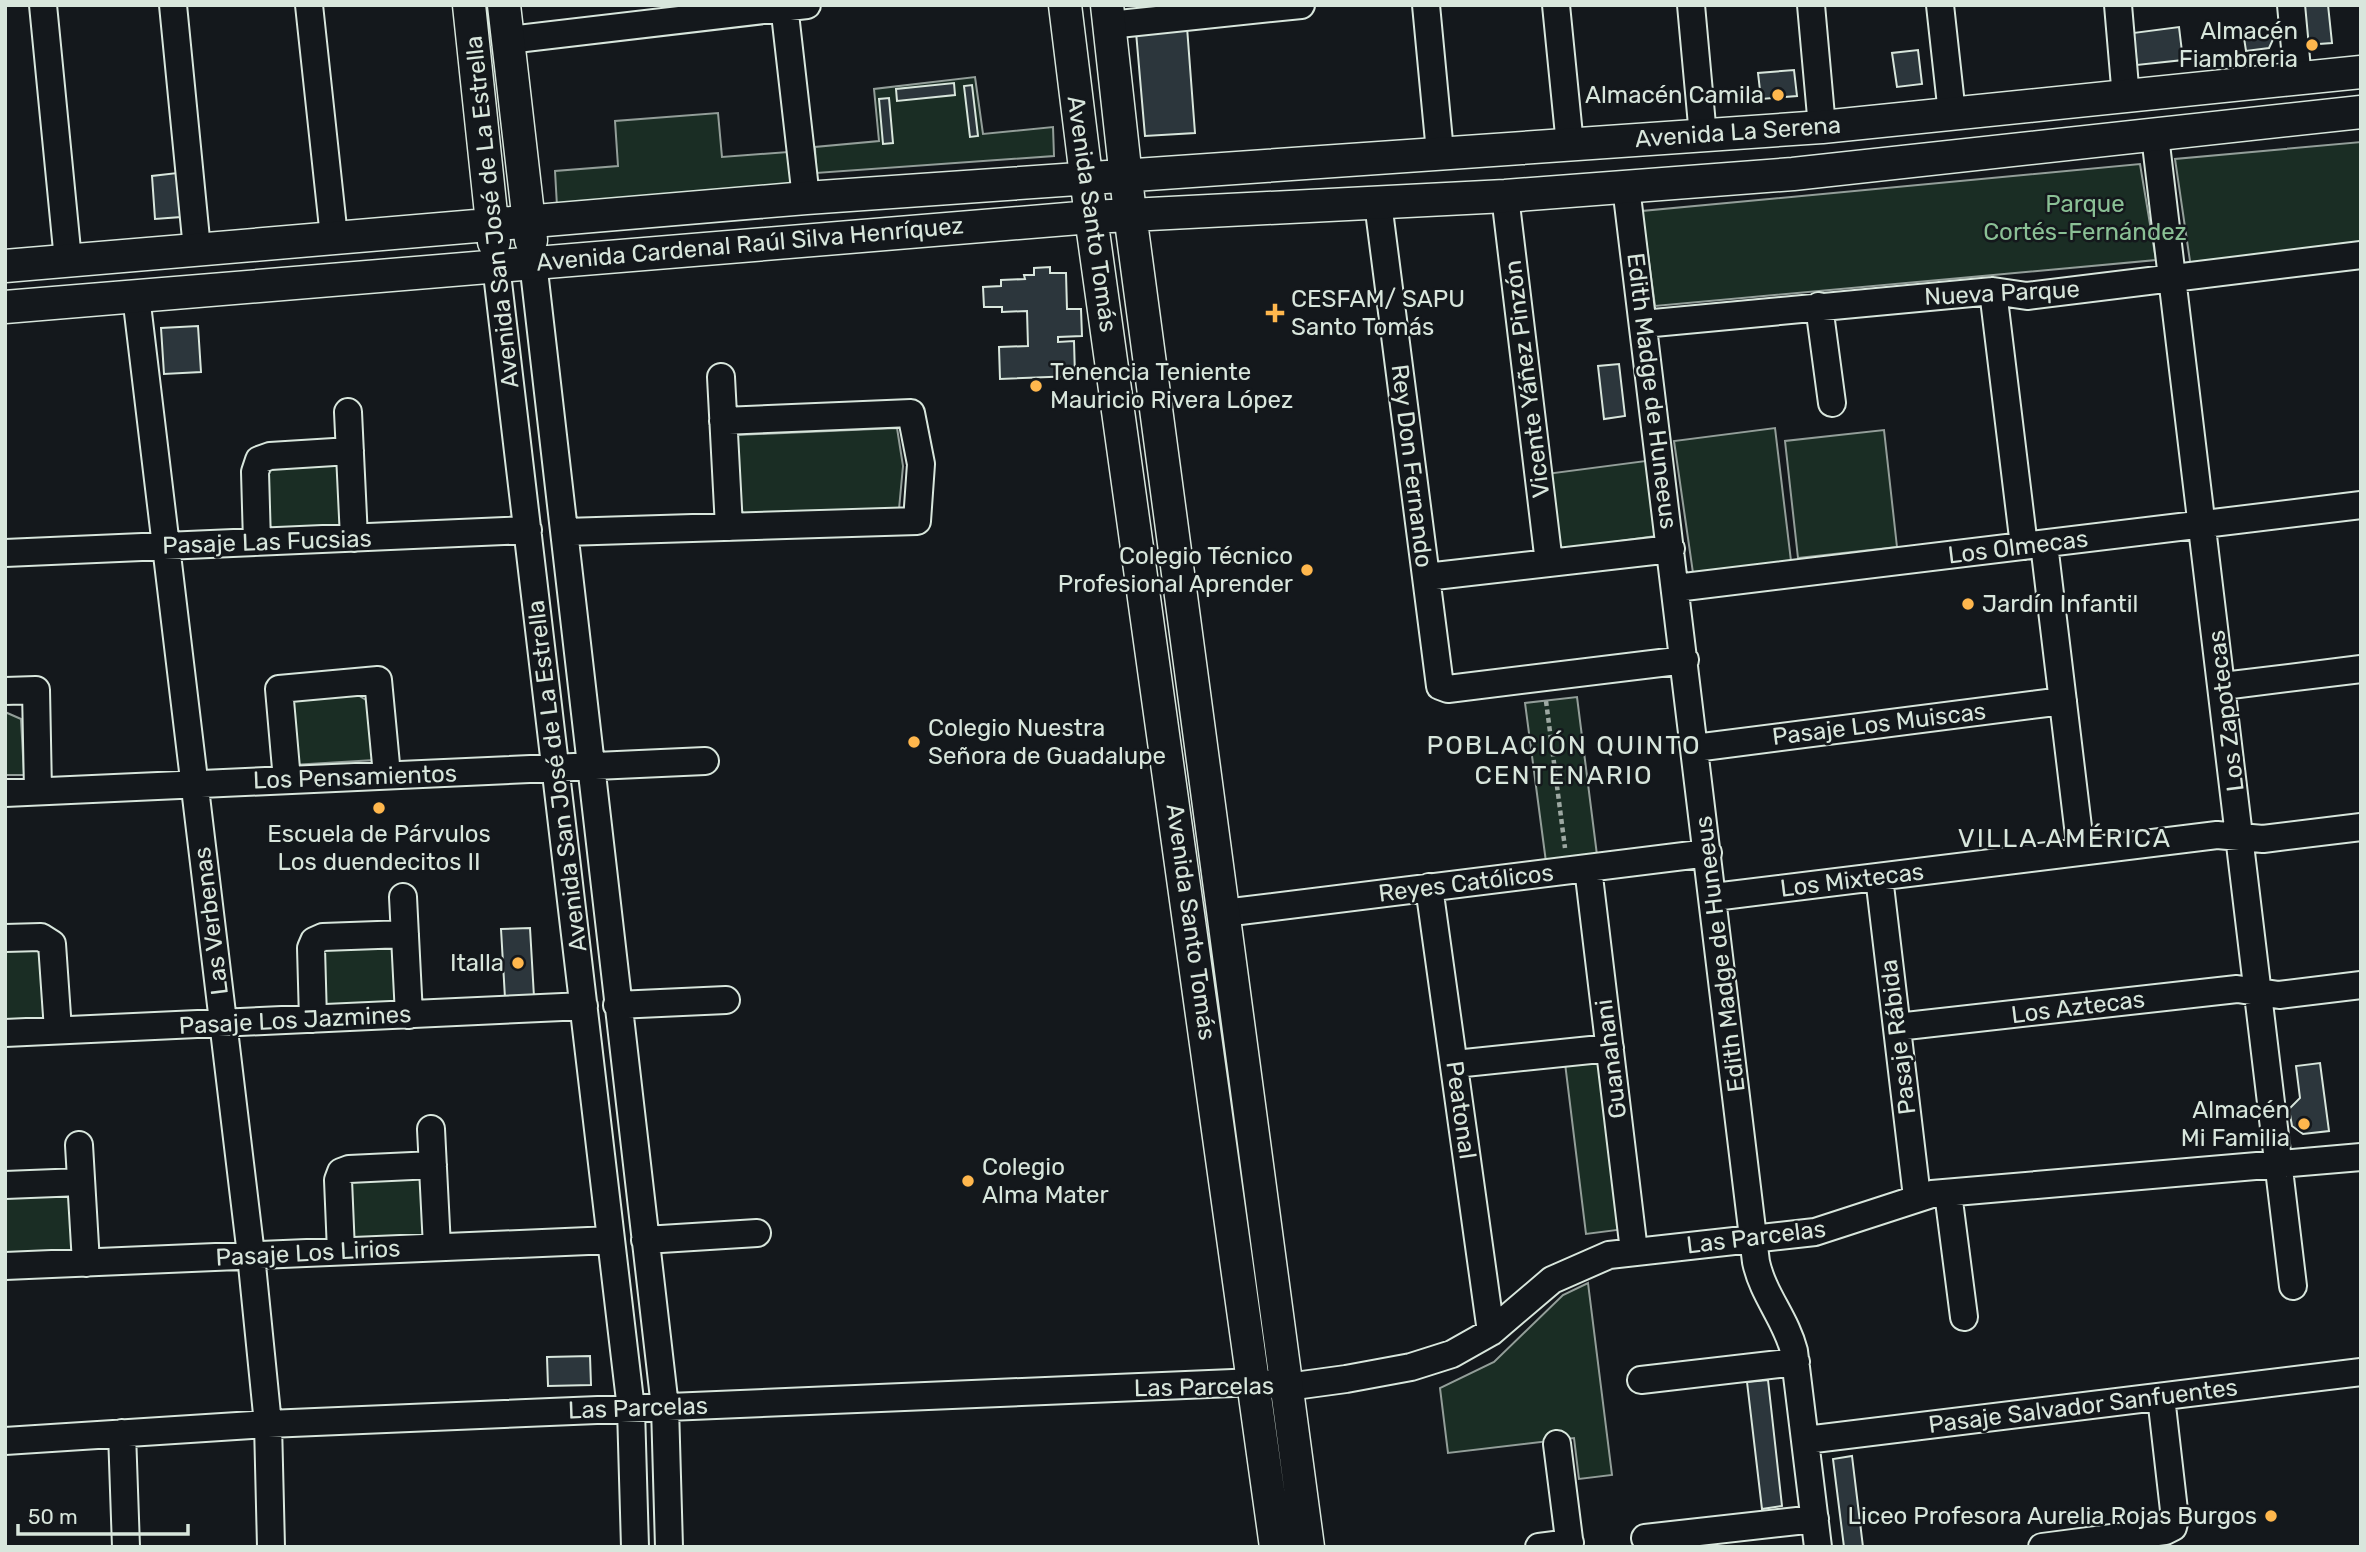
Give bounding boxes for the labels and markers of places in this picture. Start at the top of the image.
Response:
place label: Almacén Fiambreria [2179,17,2298,73]
marker: Almacén Fiambreria [2304,37,2320,53]
place label: Almacén Camila [1585,81,1764,109]
marker: Almacén Camila [1770,87,1786,103]
place label: CESFAM/ SAPU Santo Tomás [1291,285,1465,341]
marker: CESFAM/ SAPU Santo Tomás [1265,303,1285,323]
place label: Tenencia Teniente Mauricio Rivera López [1050,358,1293,414]
marker: Tenencia Teniente Mauricio Rivera López [1028,378,1044,394]
place label: Colegio Técnico Profesional Aprender [1058,542,1293,598]
marker: Colegio Técnico Profesional Aprender [1299,562,1315,578]
place label: Jardín Infantil [1982,590,2138,618]
marker: Jardín Infantil [1960,596,1976,612]
place label: Colegio Nuestra Señora de Guadalupe [928,714,1166,770]
marker: Colegio Nuestra Señora de Guadalupe [906,734,922,750]
marker: Escuela de Párvulos Los duendecitos II [371,800,387,816]
place label: Escuela de Párvulos Los duendecitos II [267,820,491,876]
place label: Italla [450,949,504,977]
marker: Italla [510,955,526,971]
place label: Almacén Mi Familia [2181,1096,2290,1152]
marker: Almacén Mi Familia [2296,1116,2312,1132]
place label: Colegio Alma Mater [982,1153,1109,1209]
marker: Colegio Alma Mater [960,1173,976,1189]
place label: Liceo Profesora Aurelia Rojas Burgos [1848,1502,2257,1530]
marker: Liceo Profesora Aurelia Rojas Burgos [2263,1508,2279,1524]

